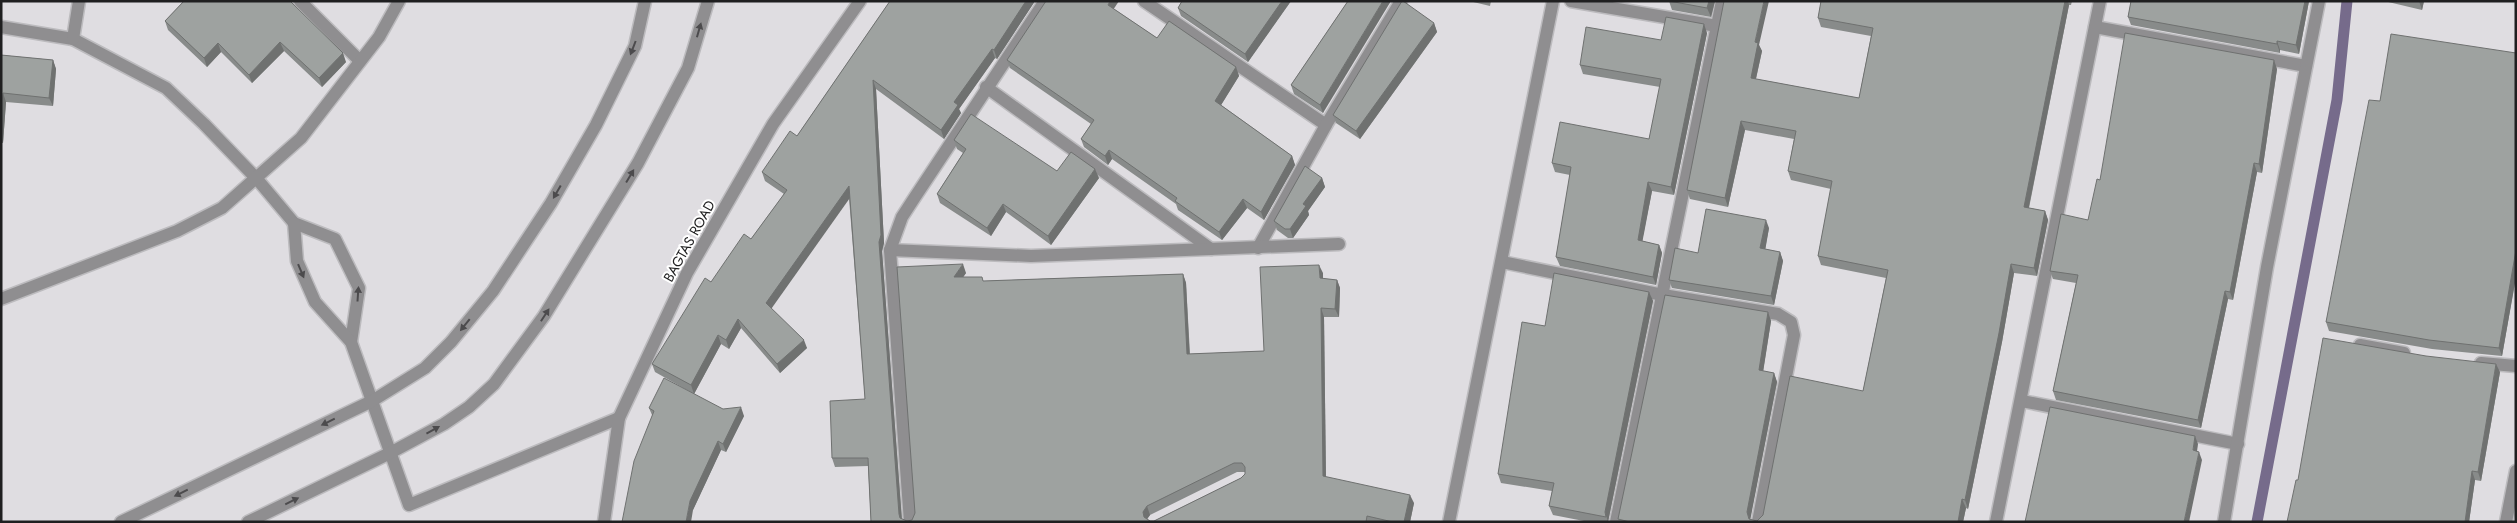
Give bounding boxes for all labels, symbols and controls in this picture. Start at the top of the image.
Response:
one-way arrow [696,22,704,37]
one-way arrow [629,41,637,56]
one-way arrow [625,170,634,183]
one-way arrow [553,185,562,198]
street label: BAGTAS ROAD [658,197,720,285]
one-way arrow [298,264,306,278]
one-way arrow [354,285,362,301]
one-way arrow [540,308,550,321]
one-way arrow [459,318,470,331]
one-way arrow [321,418,335,426]
one-way arrow [426,426,440,434]
one-way arrow [174,489,189,497]
one-way arrow [285,496,299,504]

